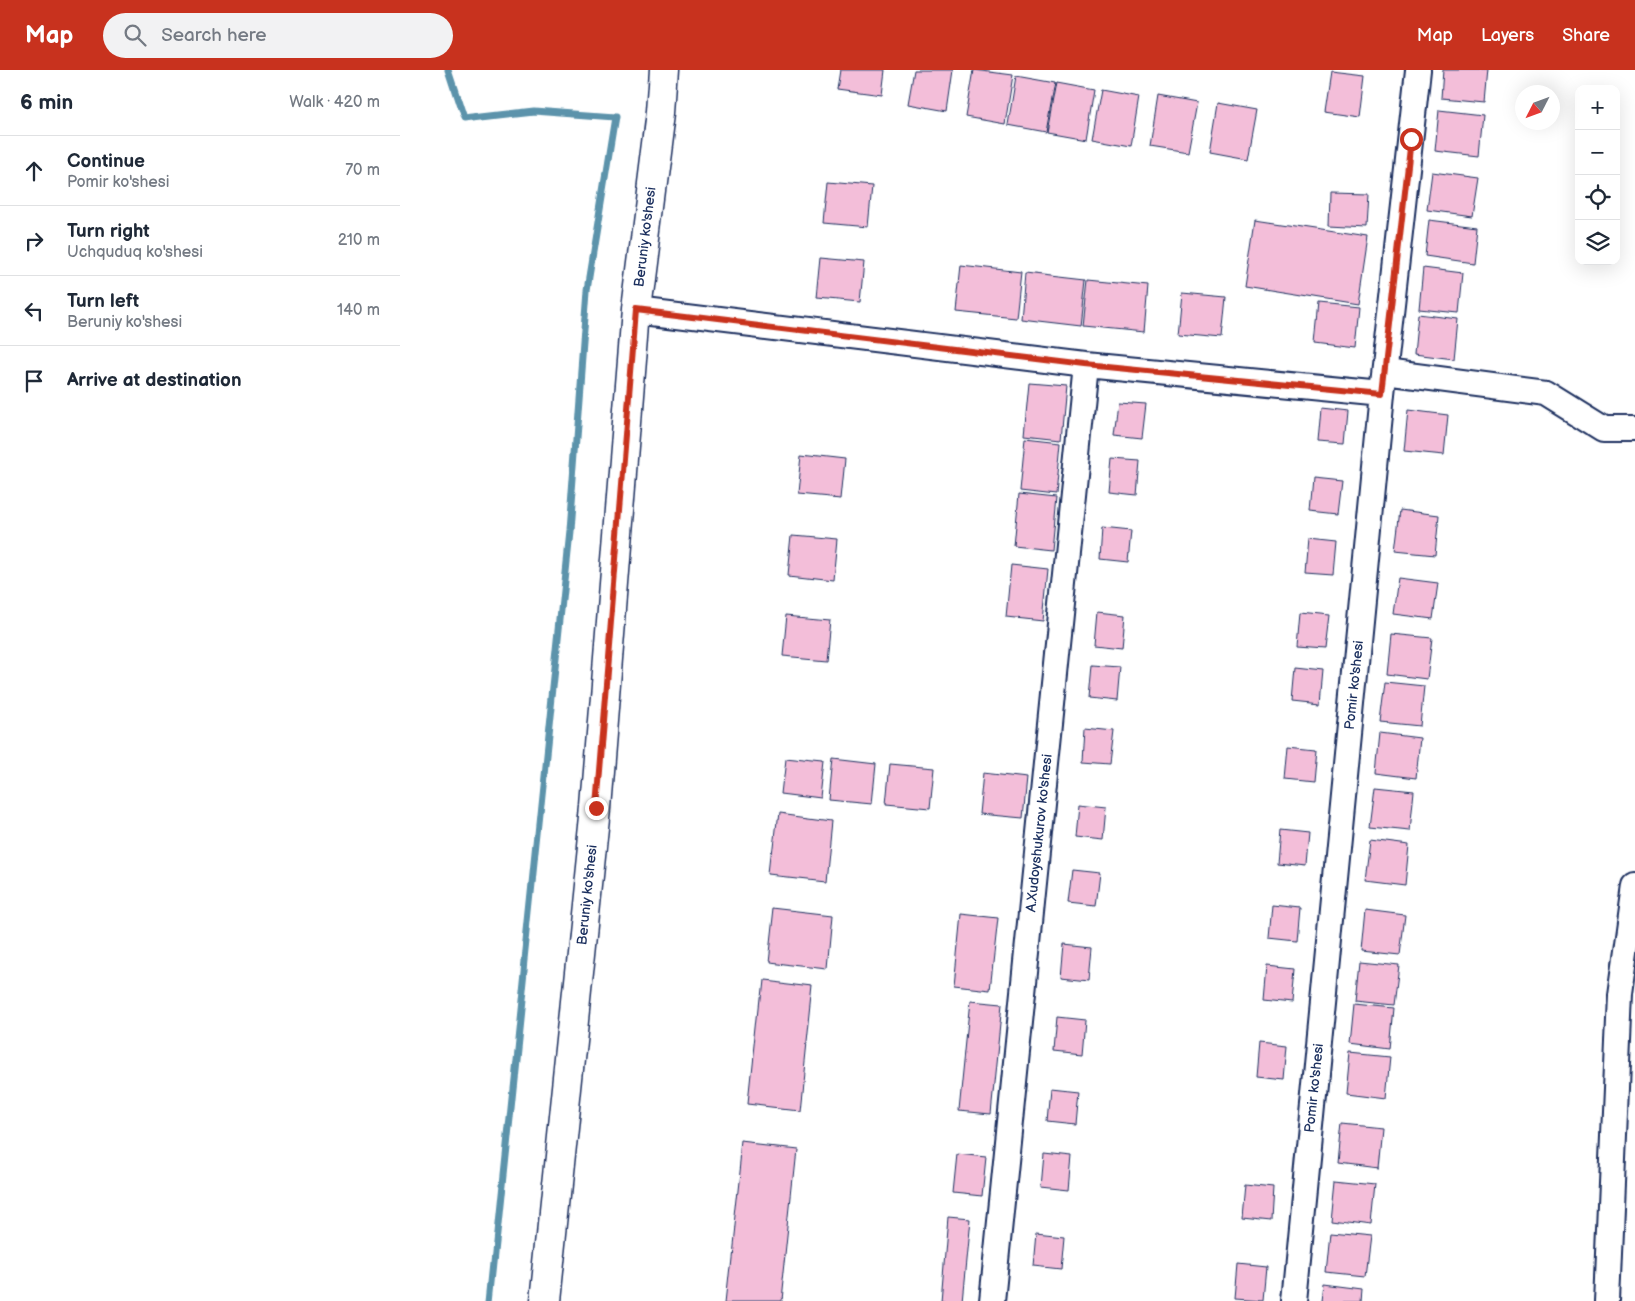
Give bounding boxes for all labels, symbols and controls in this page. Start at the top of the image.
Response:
search box [103,13,453,58]
text: Map [25,21,73,50]
icon: search [121,21,149,49]
text: Search here [161,24,267,47]
text: Map [1417,25,1453,46]
text: Layers [1481,25,1534,46]
text: Share [1562,25,1610,46]
north arrow [1515,85,1560,130]
map controls [1575,85,1620,265]
button: + [1575,85,1620,130]
text: 6 min [20,90,73,115]
text: Walk · 420 m [289,93,380,112]
route start [1400,128,1423,151]
button: − [1575,130,1620,175]
text: Continue [67,150,145,173]
icon: ahead [20,157,48,185]
text: 70 m [345,161,380,180]
text: Pomir ko'shesi [67,173,169,192]
button: locate [1575,175,1620,220]
street label: Beruniy ko'shesi [630,186,660,288]
text: Turn right [67,220,150,243]
button: layers [1575,220,1620,265]
icon: right [20,227,48,255]
text: 210 m [338,231,380,250]
text: Uchquduq ko'shesi [67,243,203,262]
text: Turn left [67,290,139,313]
icon: left [20,297,48,325]
text: 140 m [337,301,380,320]
text: Beruniy ko'shesi [67,313,182,332]
icon: arrive [20,367,48,395]
text: Arrive at destination [67,369,242,392]
street label: Pomir ko'shesi [1341,640,1367,730]
street label: A.Xudoyshukurov ko'shesi [1022,753,1056,913]
route end [585,797,608,820]
street label: Beruniy ko'shesi [573,844,601,946]
street label: Pomir ko'shesi [1301,1043,1327,1133]

